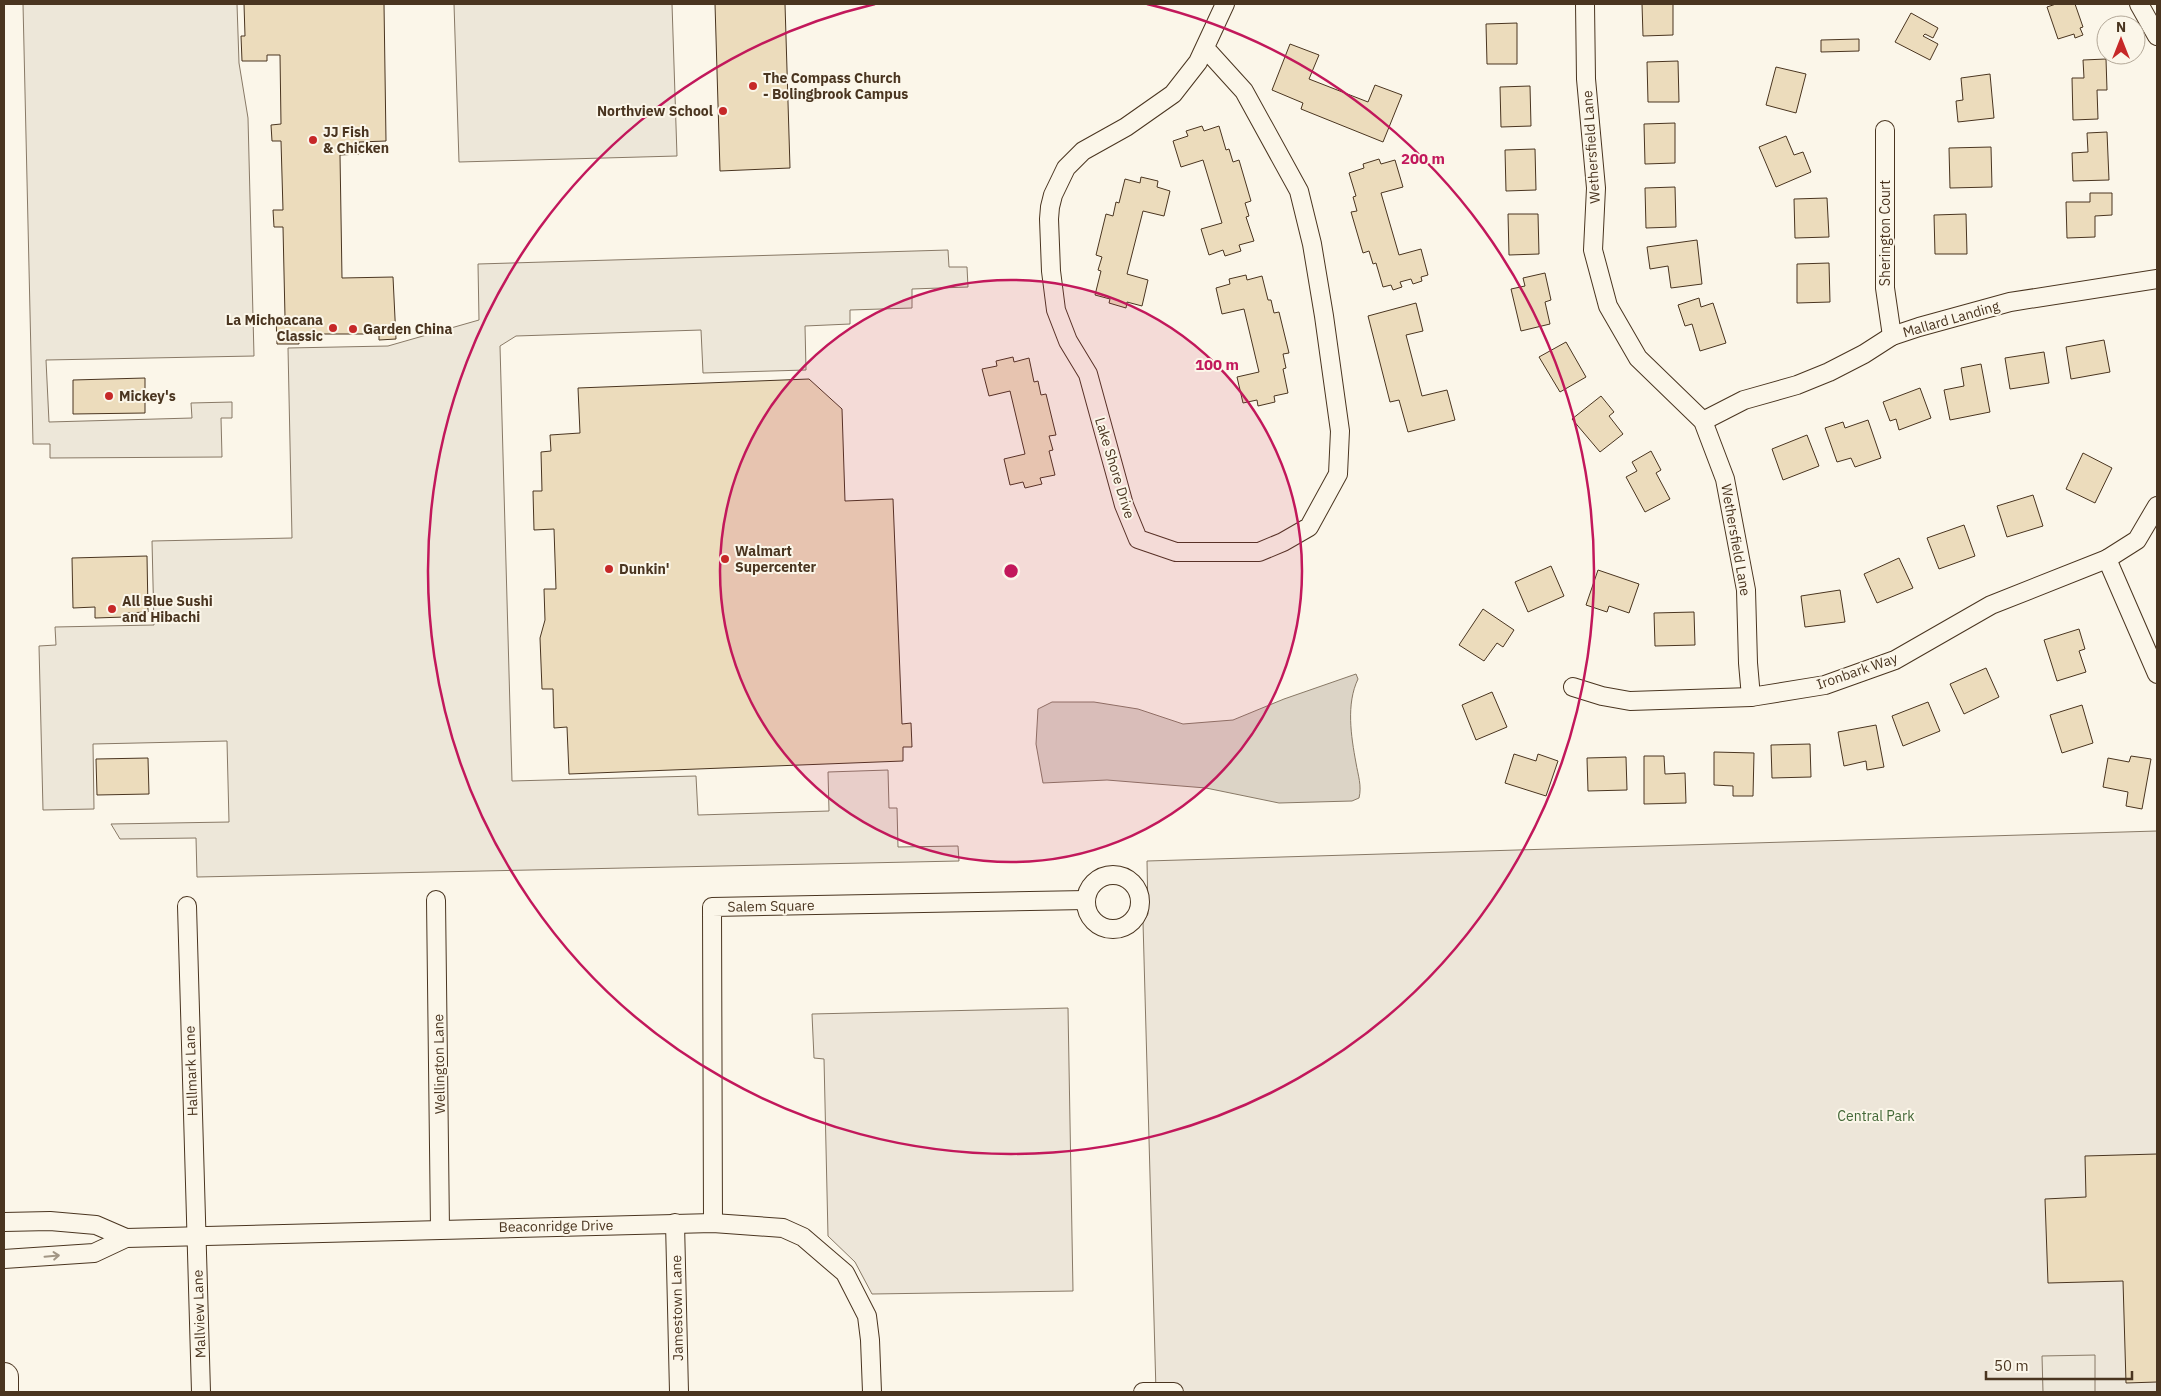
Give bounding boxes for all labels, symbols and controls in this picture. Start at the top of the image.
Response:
north arrow [2096,15,2146,65]
text: N [2116,18,2126,36]
place label: The Compass Church - Bolingbrook Campus [763,69,908,103]
marker: The Compass Church - Bolingbrook Campus [747,80,759,92]
street label: Wethersfield Lane [1578,90,1604,204]
place label: Northview School [597,102,713,120]
marker: Northview School [717,105,729,117]
place label: JJ Fish & Chicken [323,123,389,157]
marker: JJ Fish & Chicken [307,134,319,146]
text: 200 m [1401,149,1445,168]
street label: Sherington Court [1876,180,1894,286]
street label: Mallard Landing [1901,296,2002,341]
place label: La Michoacana Classic [226,311,323,345]
place label: Garden China [363,320,452,338]
marker: La Michoacana Classic [327,322,339,334]
marker: Garden China [347,323,359,335]
text: 100 m [1195,355,1239,374]
place label: Mickey's [119,387,176,405]
marker: Mickey's [103,390,115,402]
street label: Lake Shore Drive [1091,415,1139,521]
street label: Wethersfield Lane [1717,483,1755,598]
place label: Walmart Supercenter [735,542,817,576]
marker: Walmart Supercenter [719,553,731,565]
place label: Dunkin' [619,560,669,578]
centre of rings [1002,562,1020,580]
marker: Dunkin' [603,563,615,575]
place label: All Blue Sushi and Hibachi [122,592,213,626]
marker: All Blue Sushi and Hibachi [106,603,118,615]
street label: Ironbark Way [1814,649,1900,693]
street label: Salem Square [727,896,815,916]
street label: Wellington Lane [429,1013,449,1114]
street label: Hallmark Lane [180,1025,202,1117]
park label: Central Park [1837,1107,1915,1125]
street label: Beaconridge Drive [499,1216,614,1236]
one-way arrow [44,1252,60,1261]
street label: Jamestown Lane [667,1255,687,1361]
street label: Mallview Lane [188,1269,210,1359]
scale bar [1986,1348,2132,1380]
text: 50 m [1994,1356,2029,1375]

